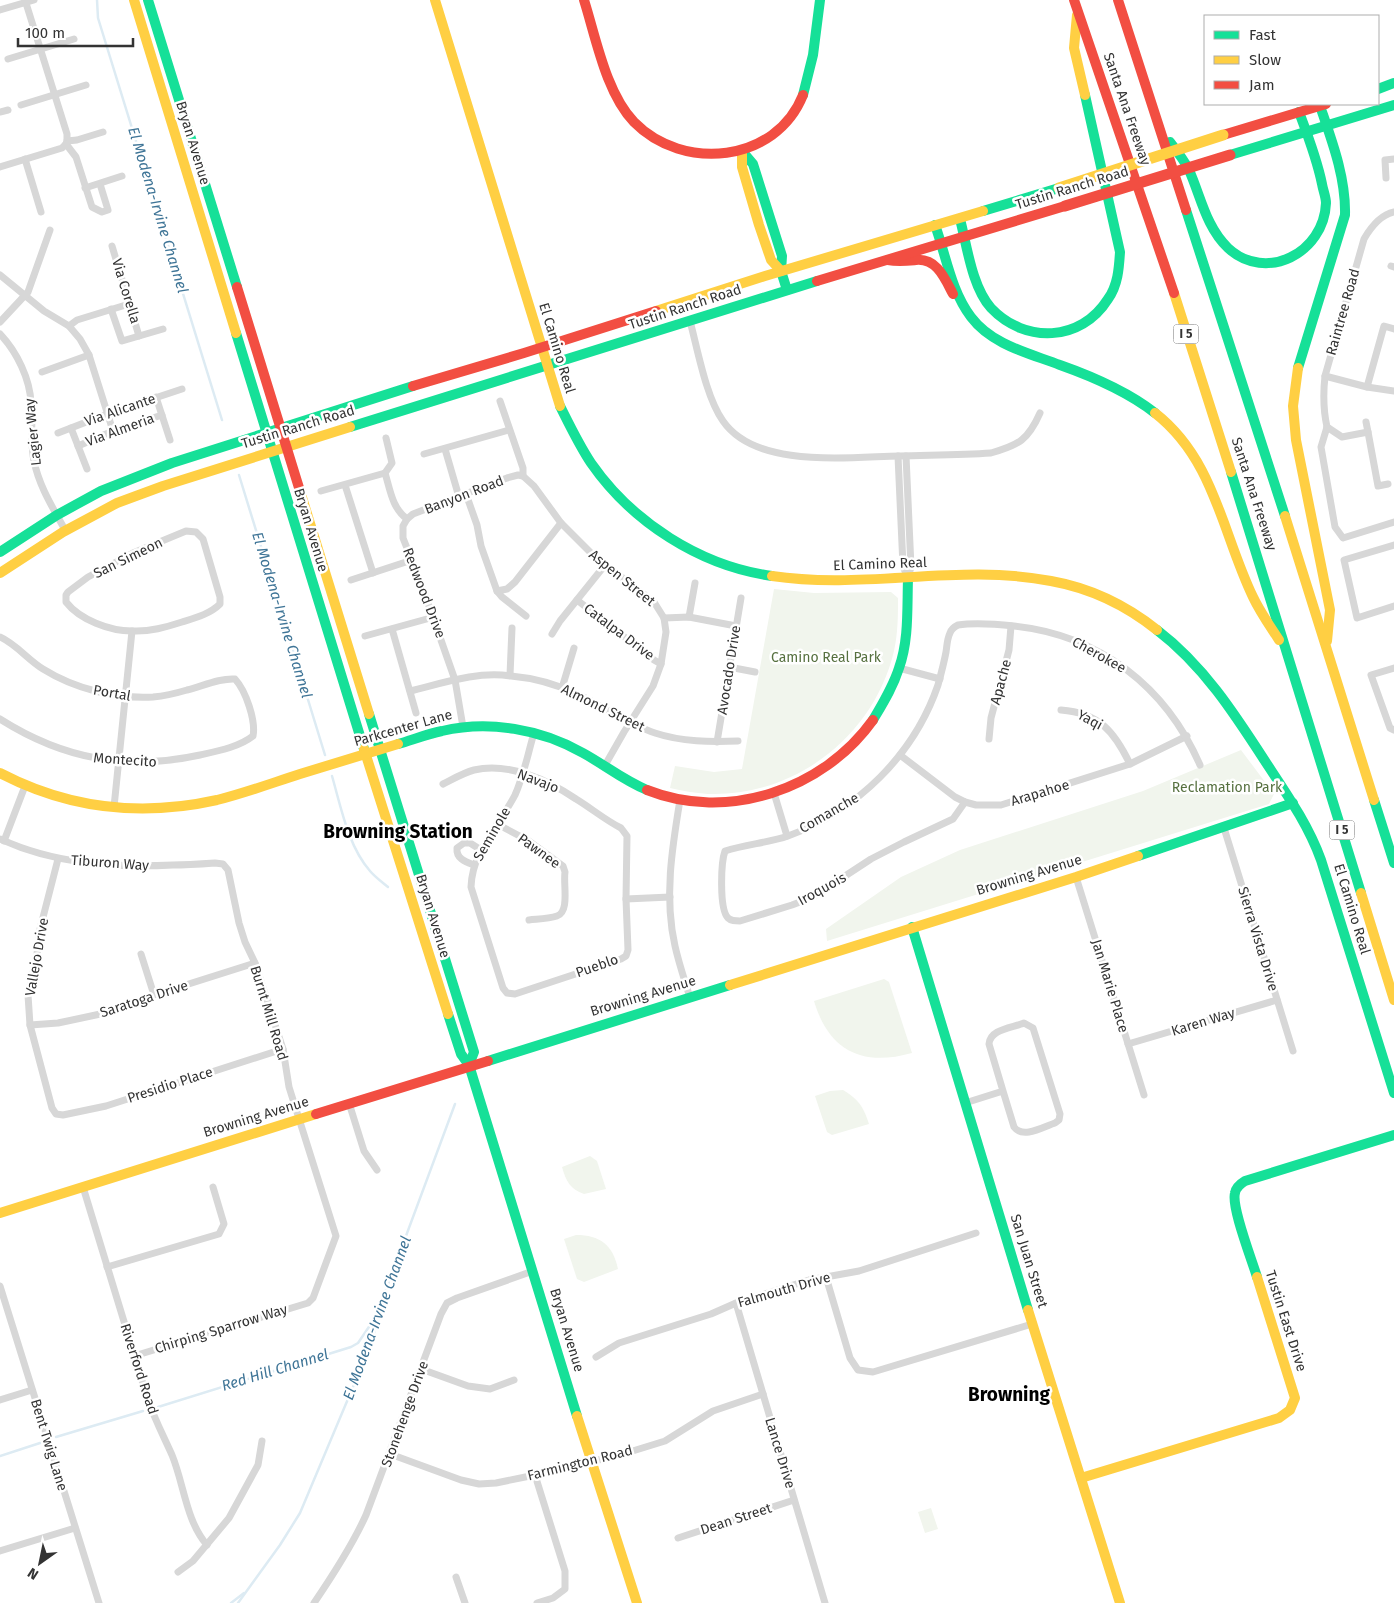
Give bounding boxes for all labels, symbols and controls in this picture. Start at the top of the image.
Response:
scale bar [18,15,132,47]
legend [1204,15,1379,105]
text: 100 m [25,24,65,42]
text: Fast [1249,26,1276,44]
street label: Santa Ana Freeway [1100,50,1154,168]
text: Slow [1249,51,1281,69]
text: Jam [1249,76,1275,94]
street label: Bryan Avenue [172,99,214,187]
water label: El Modena-Irvine Channel [124,125,192,295]
street label: Tustin Ranch Road [1013,163,1131,213]
street label: Via Corella [108,256,144,326]
street label: Raintree Road [1323,267,1363,357]
street label: Tustin Ranch Road [627,281,743,333]
street label: El Camino Real [535,301,579,395]
road number: I 5 [1174,324,1198,344]
street label: Via Alicante [82,390,158,430]
street label: Lagier Way [21,397,45,467]
street label: Tustin Ranch Road [239,402,357,452]
street label: Via Almeria [83,410,157,450]
street label: Santa Ana Freeway [1228,435,1280,553]
street label: Banyon Road [422,472,506,518]
street label: Bryan Avenue [290,486,332,574]
water label: El Modena-Irvine Channel [248,530,316,700]
street label: San Simeon [91,534,165,582]
street label: Redwood Drive [399,545,449,641]
street label: Aspen Street [585,546,659,610]
street label: El Camino Real [833,554,927,574]
street label: Catalpa Drive [580,600,658,664]
street label: Avocado Drive [714,624,744,716]
street label: Cherokee [1069,633,1129,677]
park label: Camino Real Park [771,649,882,666]
street label: Apache [987,657,1015,707]
street label: Portal [92,681,132,705]
street label: Almond Street [559,681,648,736]
street label: Parkcenter Lane [352,706,454,750]
street label: Yaqi [1074,706,1106,734]
street label: Montecito [93,749,157,771]
street label: Navajo [515,765,561,797]
street label: Arapahoe [1009,776,1071,810]
park label: Reclamation Park [1172,779,1283,796]
street label: Comanche [796,789,862,837]
street label: Seminole [470,804,514,864]
district label: Browning Station [323,820,473,843]
road number: I 5 [1330,820,1354,840]
street label: Pawnee [514,830,564,872]
street label: Browning Avenue [974,851,1084,899]
street label: Tiburon Way [70,852,150,874]
street label: El Camino Real [1330,862,1374,956]
street label: Iroquois [795,869,849,909]
street label: Bryan Avenue [412,872,454,960]
street label: Sierra Vista Drive [1234,885,1282,993]
street label: Vallejo Drive [22,917,52,997]
street label: Jan Marie Place [1088,937,1132,1035]
street label: Pueblo [573,951,621,981]
street label: Burnt Mill Road [247,964,291,1062]
street label: Browning Avenue [588,972,698,1020]
street label: Saratoga Drive [98,977,190,1021]
street label: Karen Way [1169,1004,1237,1040]
street label: Presidio Place [125,1063,215,1107]
street label: Browning Avenue [201,1093,311,1141]
street label: San Juan Street [1007,1212,1052,1311]
water label: El Modena-Irvine Channel [339,1234,415,1402]
street label: Tustin East Drive [1262,1268,1310,1374]
street label: Falmouth Drive [736,1269,832,1311]
street label: Bryan Avenue [546,1286,588,1374]
street label: Chirping Sparrow Way [153,1301,290,1357]
street label: Riverford Road [116,1321,162,1417]
water label: Red Hill Channel [219,1345,331,1395]
street label: Stonehenge Drive [378,1359,432,1469]
district label: Browning [968,1383,1050,1406]
street label: Bent Twig Lane [27,1397,71,1493]
street label: Lance Drive [761,1415,799,1491]
street label: Farmington Road [526,1442,634,1484]
street label: Dean Street [698,1499,775,1539]
north arrow [15,1538,65,1588]
text: N [25,1564,42,1583]

